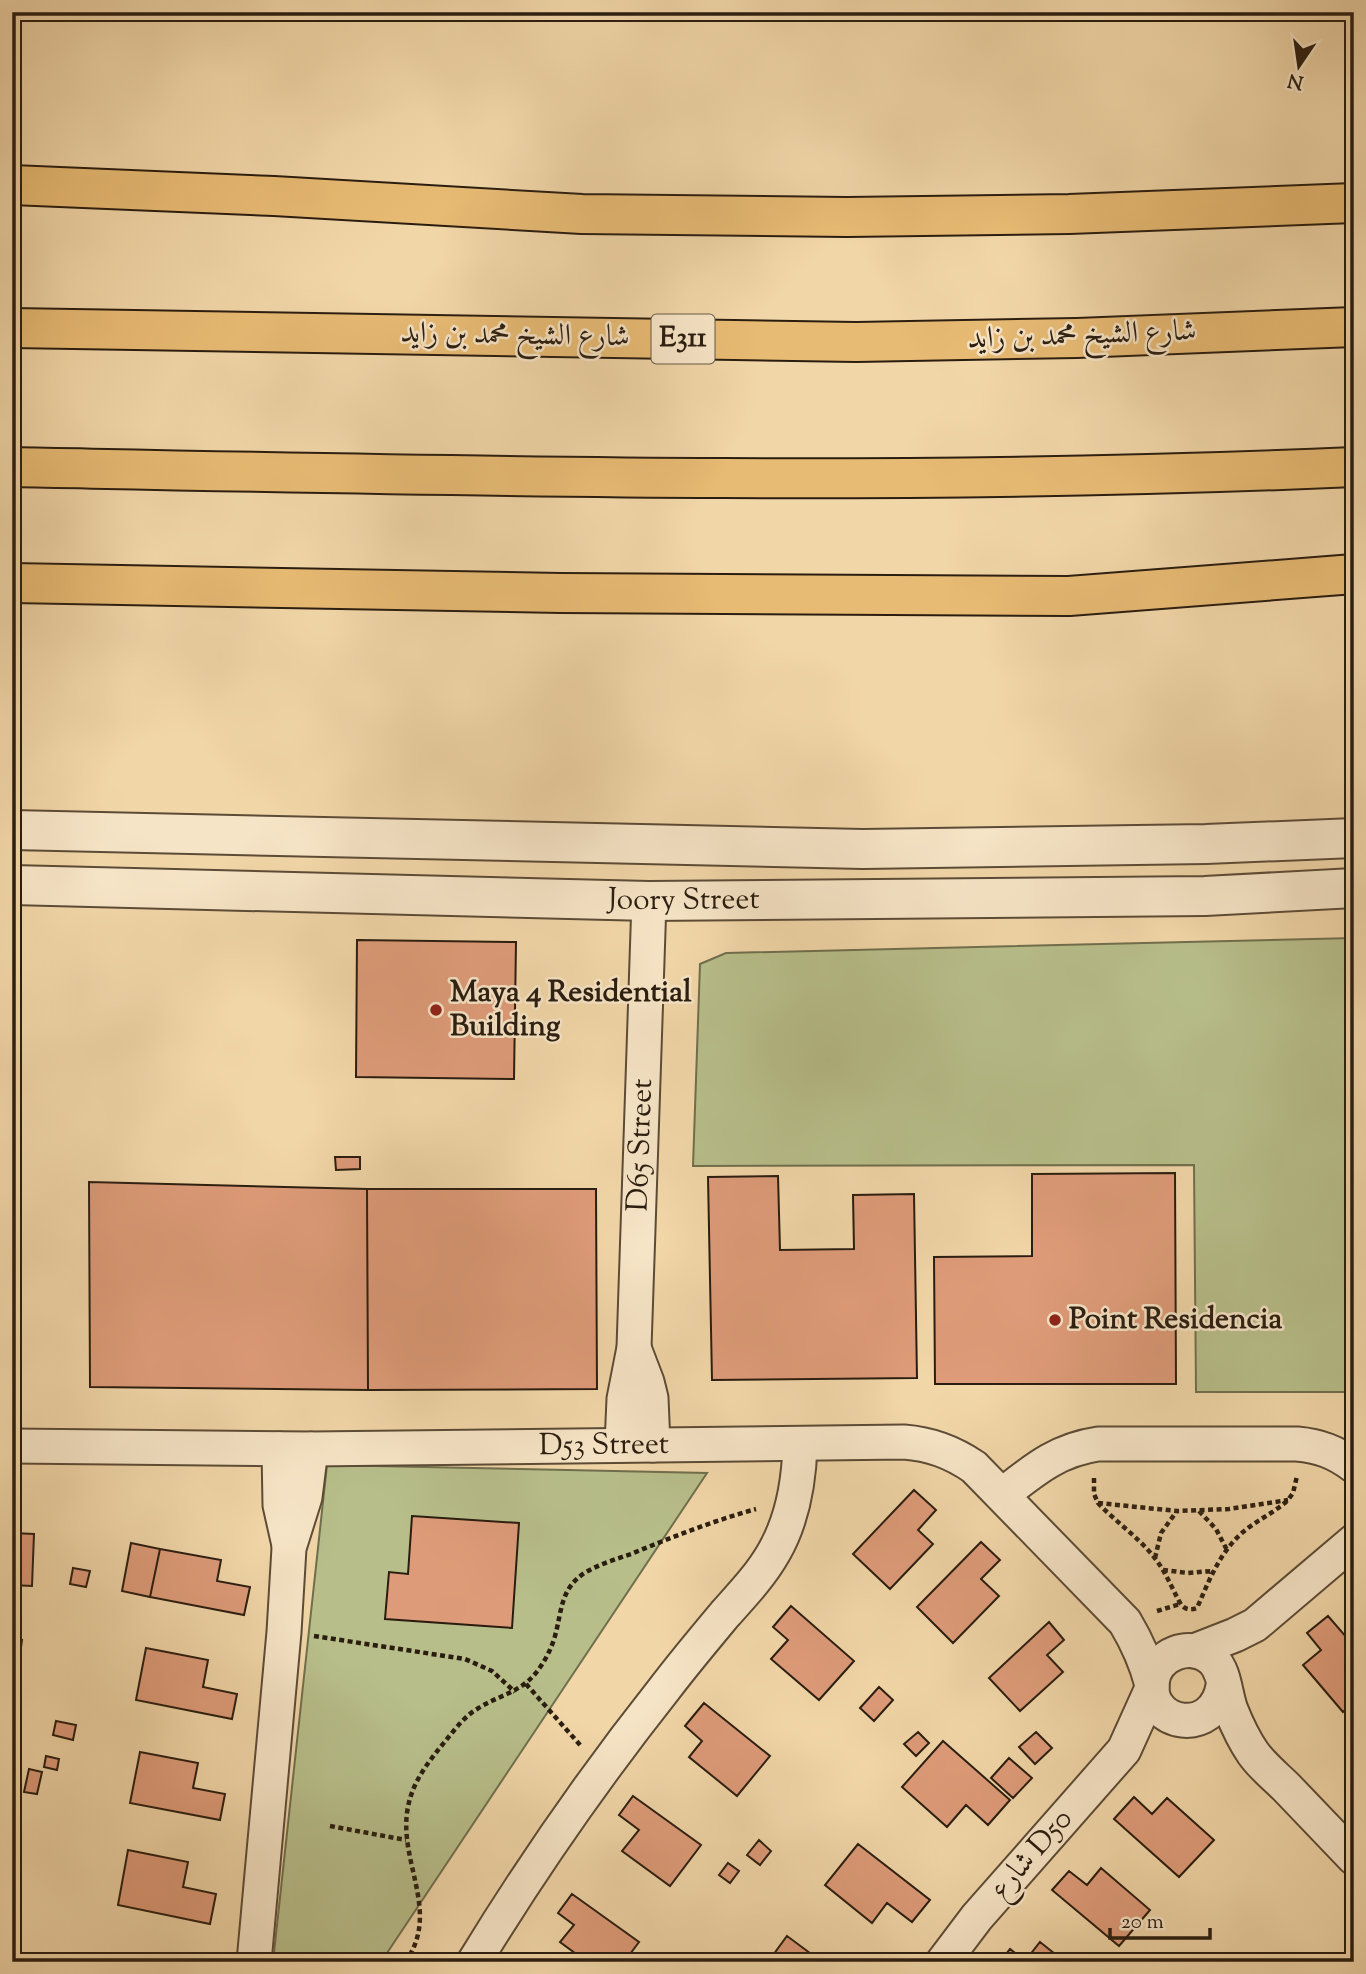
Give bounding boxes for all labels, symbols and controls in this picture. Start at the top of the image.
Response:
north arrow [1264,32,1334,102]
text: N [1285,65,1306,95]
street label: شارع الشيخ محمد بن زايد [967,311,1197,364]
street label: شارع الشيخ محمد بن زايد [400,313,630,362]
road number: E311 [652,314,714,364]
street label: Joory Street [605,878,760,923]
place label: Maya 4 Residential Building [450,972,692,1049]
marker: Maya 4 Residential Building [428,1002,444,1018]
street label: D65 Street [617,1078,665,1212]
place label: Point Residencia [1069,1299,1283,1342]
marker: Point Residencia [1047,1312,1063,1328]
street label: D53 Street [539,1423,669,1468]
street label: شارع D50 [980,1800,1085,1911]
scale bar [1110,1897,1210,1941]
text: 20 m [1121,1908,1164,1938]

